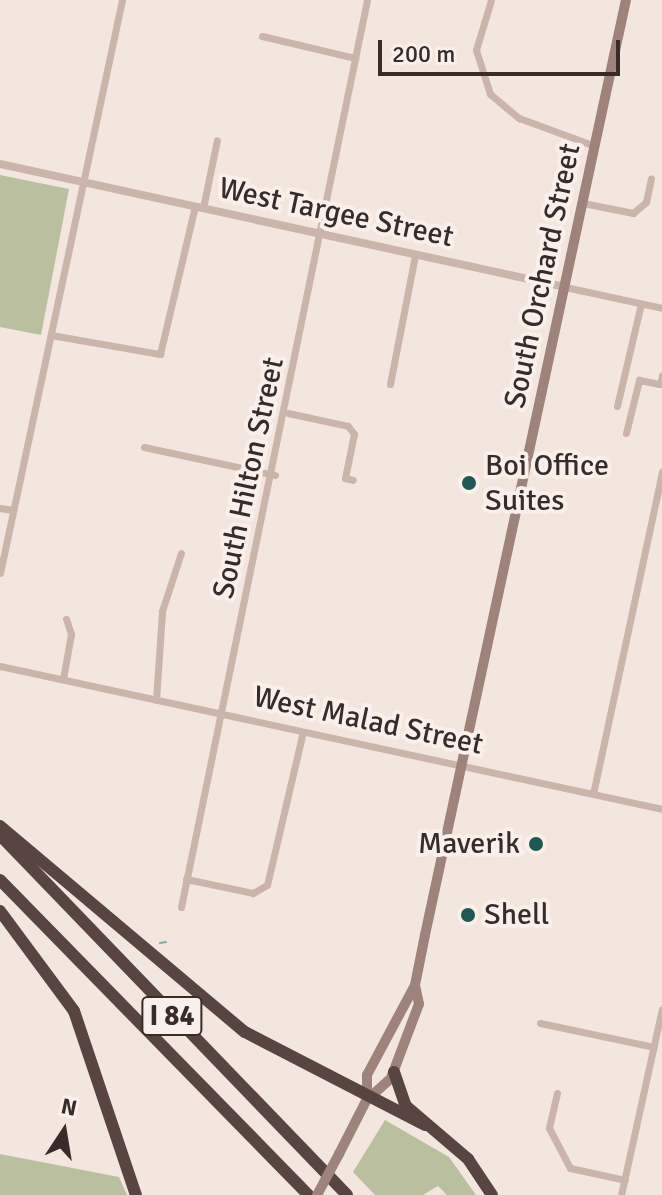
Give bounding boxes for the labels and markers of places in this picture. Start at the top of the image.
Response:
place label: Boi Office Suites [485,448,609,518]
marker: Boi Office Suites [460,474,478,492]
place label: Maverik [418,826,520,862]
marker: Maverik [527,835,545,853]
place label: Shell [484,897,549,933]
marker: Shell [459,906,477,924]

